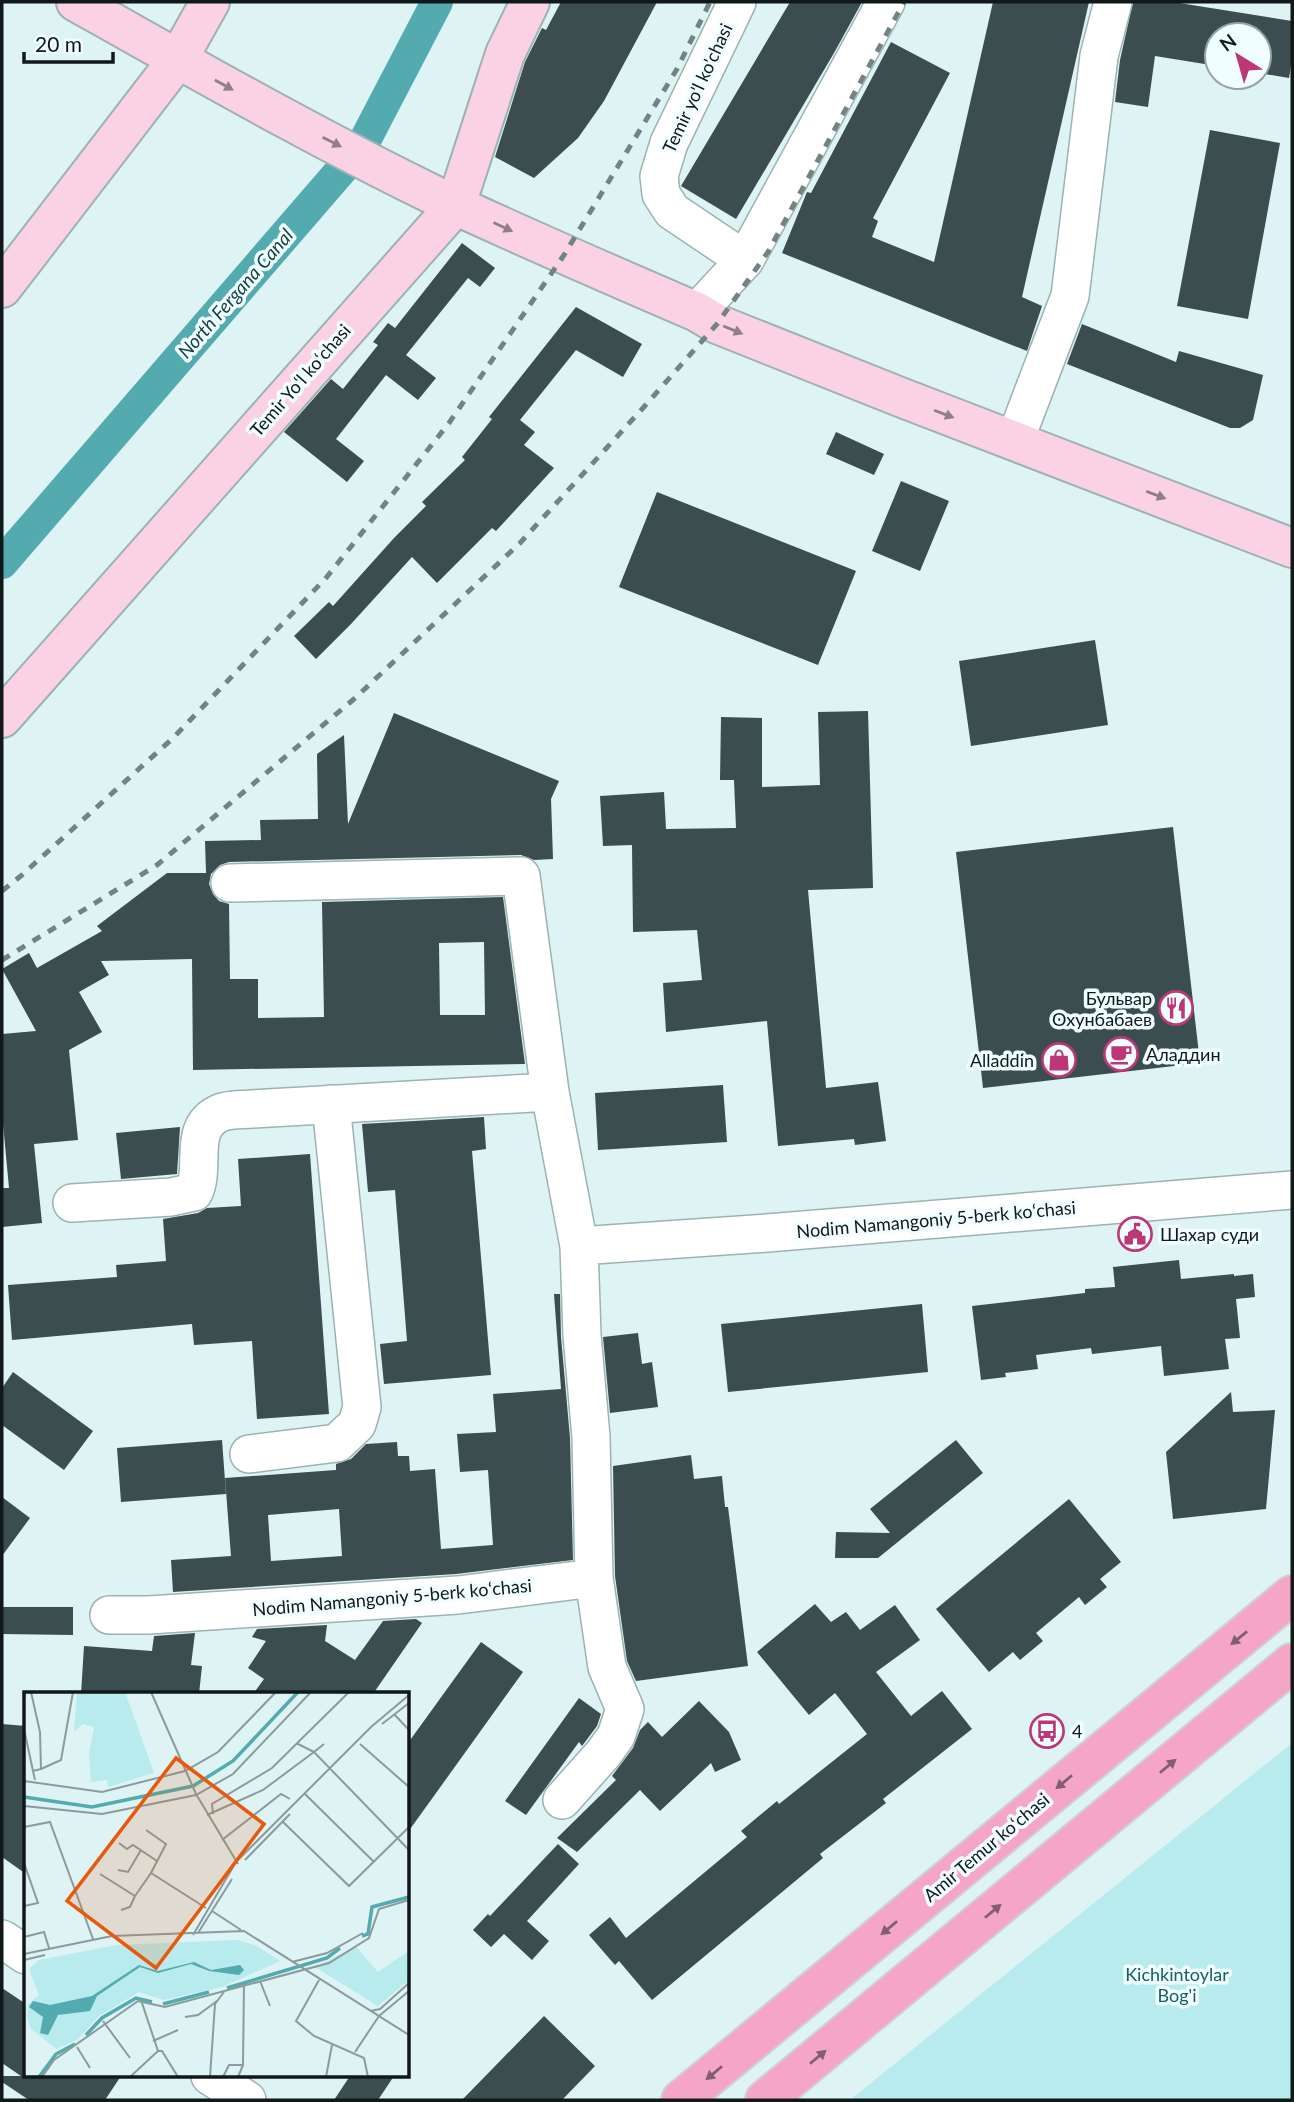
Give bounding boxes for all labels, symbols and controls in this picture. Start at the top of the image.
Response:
street label: Temir yo'l ko'chasi [657,20,737,156]
scale bar [24,21,114,65]
north arrow [1203,21,1273,91]
text: N [1215,28,1240,56]
text: 20 m [35,31,82,56]
one-way arrow [215,79,234,91]
one-way arrow [322,136,342,147]
one-way arrow [493,221,513,232]
water label: North Fergana Canal [173,224,297,362]
street label: Temir Yoʻl koʻchasi [245,319,355,441]
one-way arrow [722,325,743,336]
one-way arrow [933,409,954,420]
one-way arrow [1146,490,1167,501]
place label: Бульвар Охунбабаев [1052,987,1152,1030]
restaurant icon: Бульвар Охунбабаев [1157,989,1195,1027]
cafe icon: Аладдин [1102,1035,1140,1073]
shop icon: Alladdin [1040,1041,1078,1079]
place label: Аладдин [1146,1043,1221,1065]
place label: Alladdin [970,1049,1034,1071]
street label: Nodim Namangoniy 5-berk koʻchasi [795,1196,1077,1242]
public building icon: Шахар суди [1116,1215,1154,1253]
place label: Шахар суди [1160,1223,1259,1245]
street label: Nodim Namangoniy 5-berk koʻchasi [251,1574,533,1620]
one-way arrow [1231,1630,1248,1645]
inset map [24,1692,410,2078]
bus stop icon: 4 [1028,1712,1066,1750]
place label: 4 [1072,1720,1082,1742]
one-way arrow [1159,1758,1177,1774]
one-way arrow [1055,1775,1073,1790]
street label: Amir Temur koʻchasi [919,1788,1053,1906]
one-way arrow [984,1904,1002,1919]
one-way arrow [880,1920,898,1935]
park label: Kichkintoylar Bog'i [1125,1963,1229,2006]
one-way arrow [808,2049,826,2064]
one-way arrow [705,2065,722,2080]

